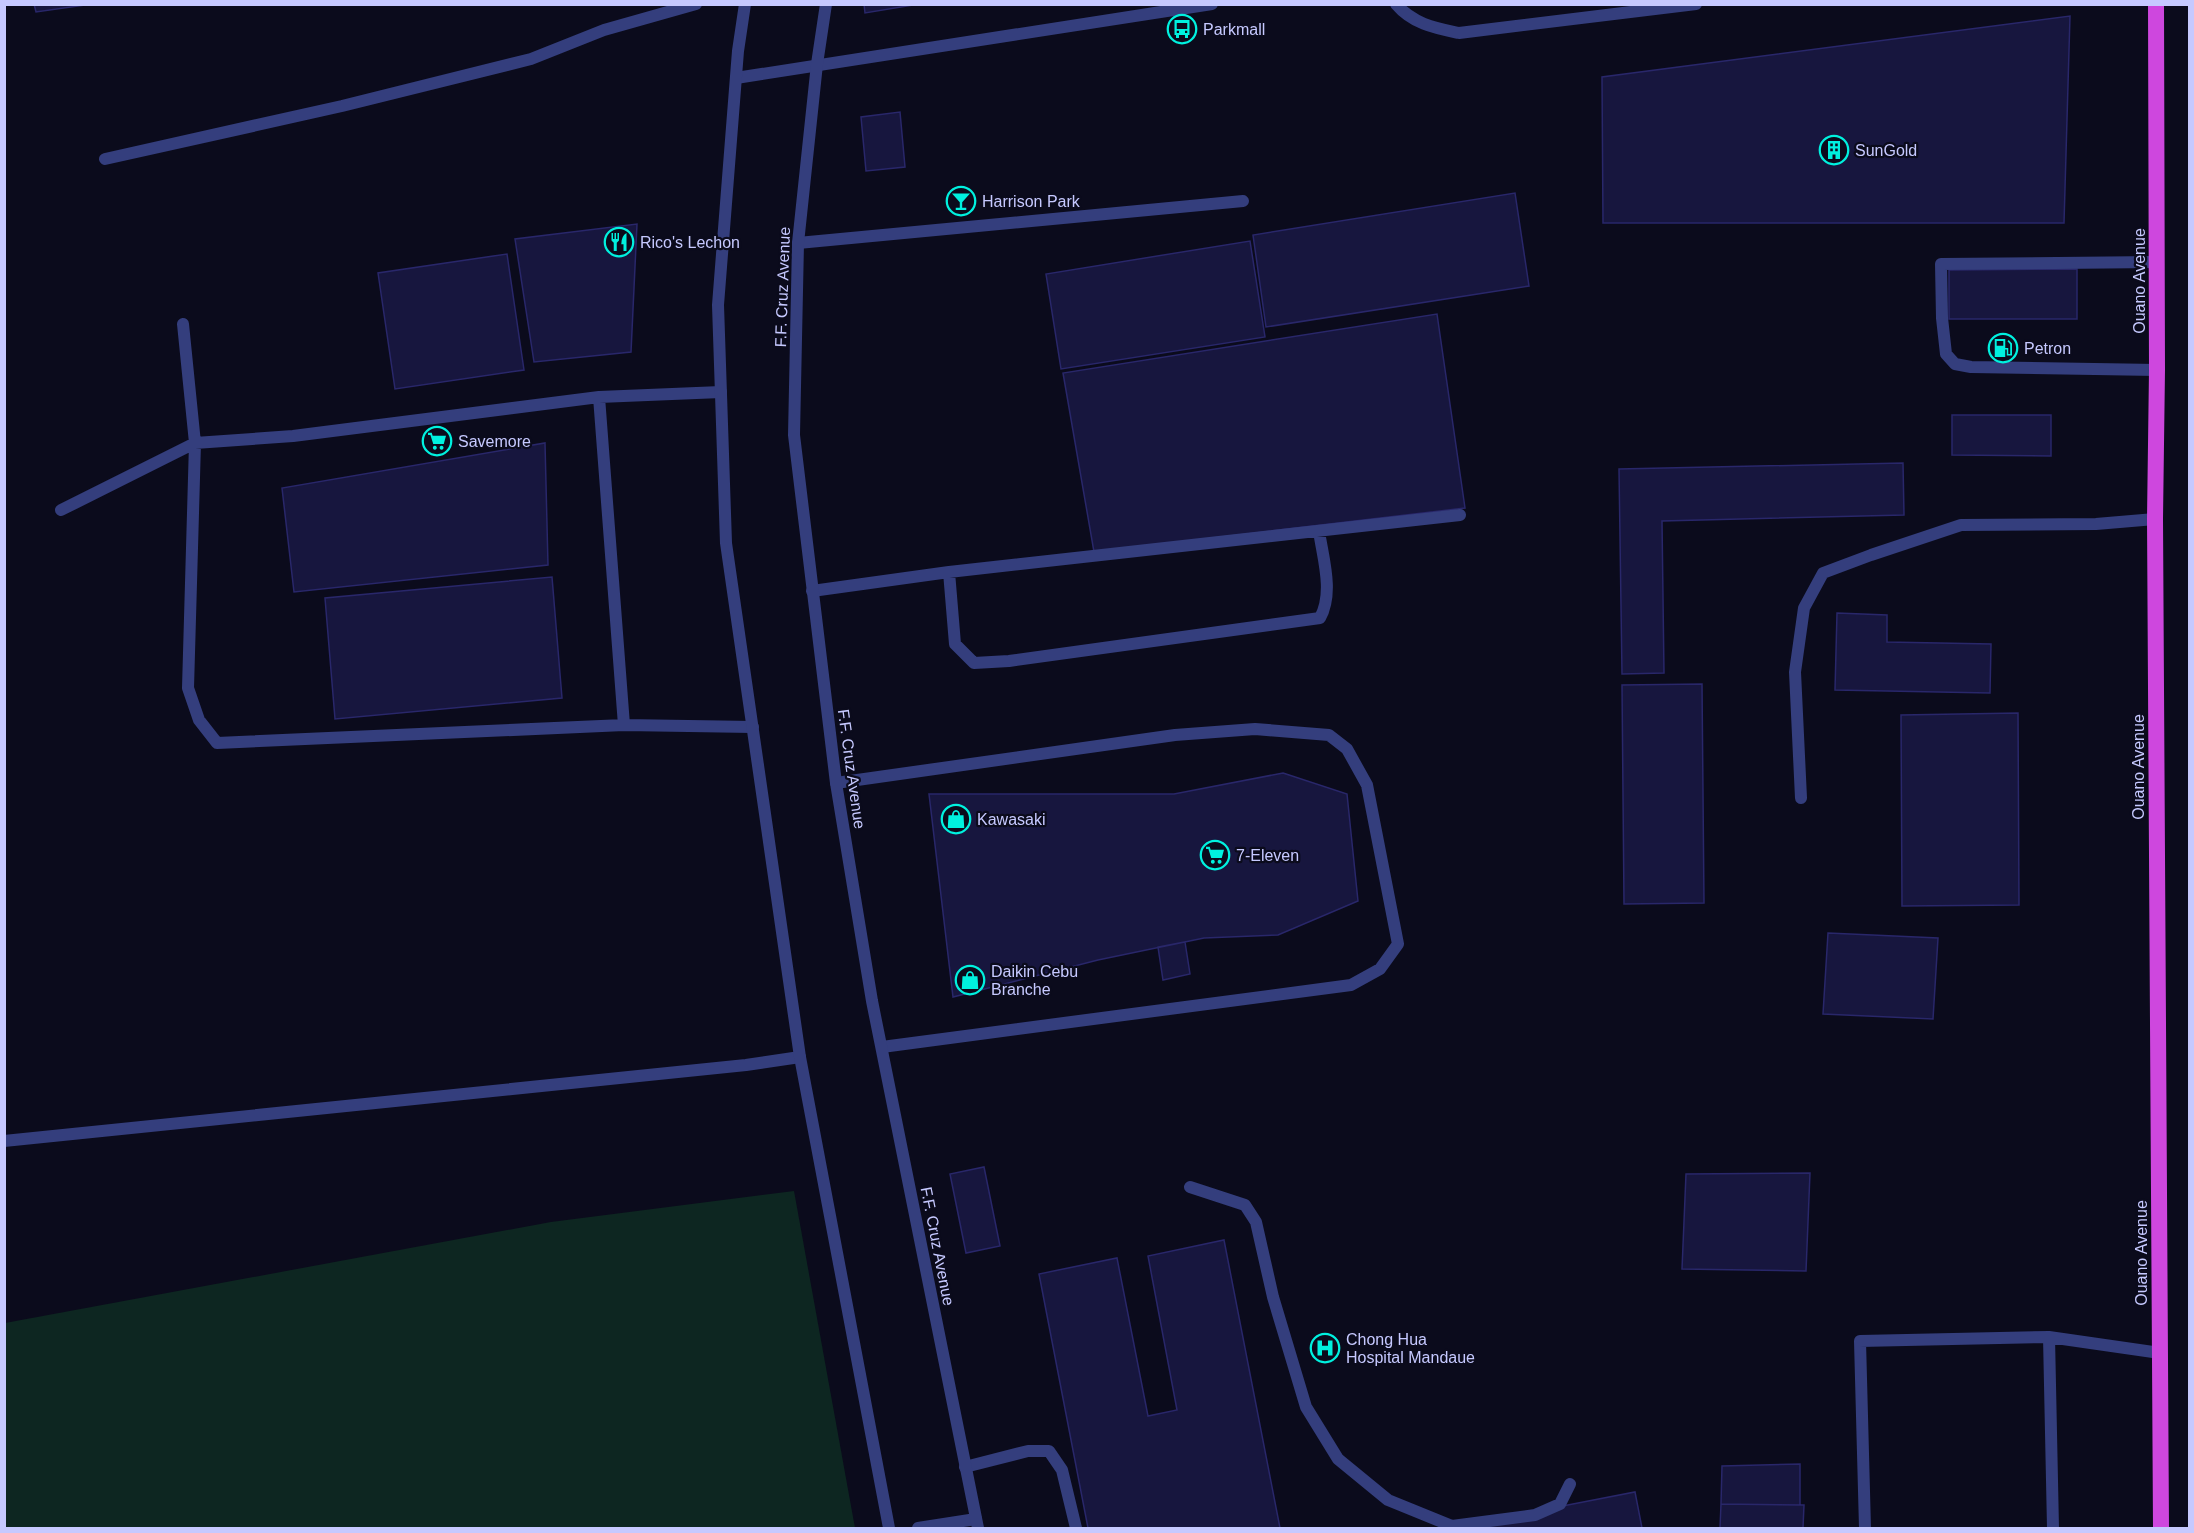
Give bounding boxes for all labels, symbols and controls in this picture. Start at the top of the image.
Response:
bus stop icon: Parkmall [1166,13,1198,45]
place label: Parkmall [1203,21,1265,38]
building icon: SunGold [1818,134,1850,166]
place label: SunGold [1855,142,1917,159]
bar icon: Harrison Park [945,185,977,217]
place label: Harrison Park [982,193,1081,210]
restaurant icon: Rico's Lechon [603,226,635,258]
street label: F.F. Cruz Avenue [772,226,793,348]
street label: Ouano Avenue [2131,228,2148,334]
place label: Rico's Lechon [640,234,740,251]
fuel station icon: Petron [1987,332,2019,364]
place label: Petron [2024,340,2071,357]
supermarket icon: Savemore [421,425,453,457]
place label: Savemore [458,433,531,450]
street label: F.F. Cruz Avenue [835,708,868,830]
street label: Ouano Avenue [2130,714,2147,820]
shop icon: Kawasaki [940,803,972,835]
place label: Kawasaki [977,811,1045,828]
supermarket icon: 7-Eleven [1199,839,1231,871]
place label: 7-Eleven [1236,847,1299,864]
place label: Daikin Cebu Branche [991,963,1078,998]
shop icon: Daikin Cebu Branche [954,964,986,996]
street label: F.F. Cruz Avenue [918,1185,957,1307]
street label: Ouano Avenue [2133,1200,2150,1306]
place label: Chong Hua Hospital Mandaue [1346,1331,1475,1366]
hospital icon: Chong Hua Hospital Mandaue [1309,1332,1341,1364]

